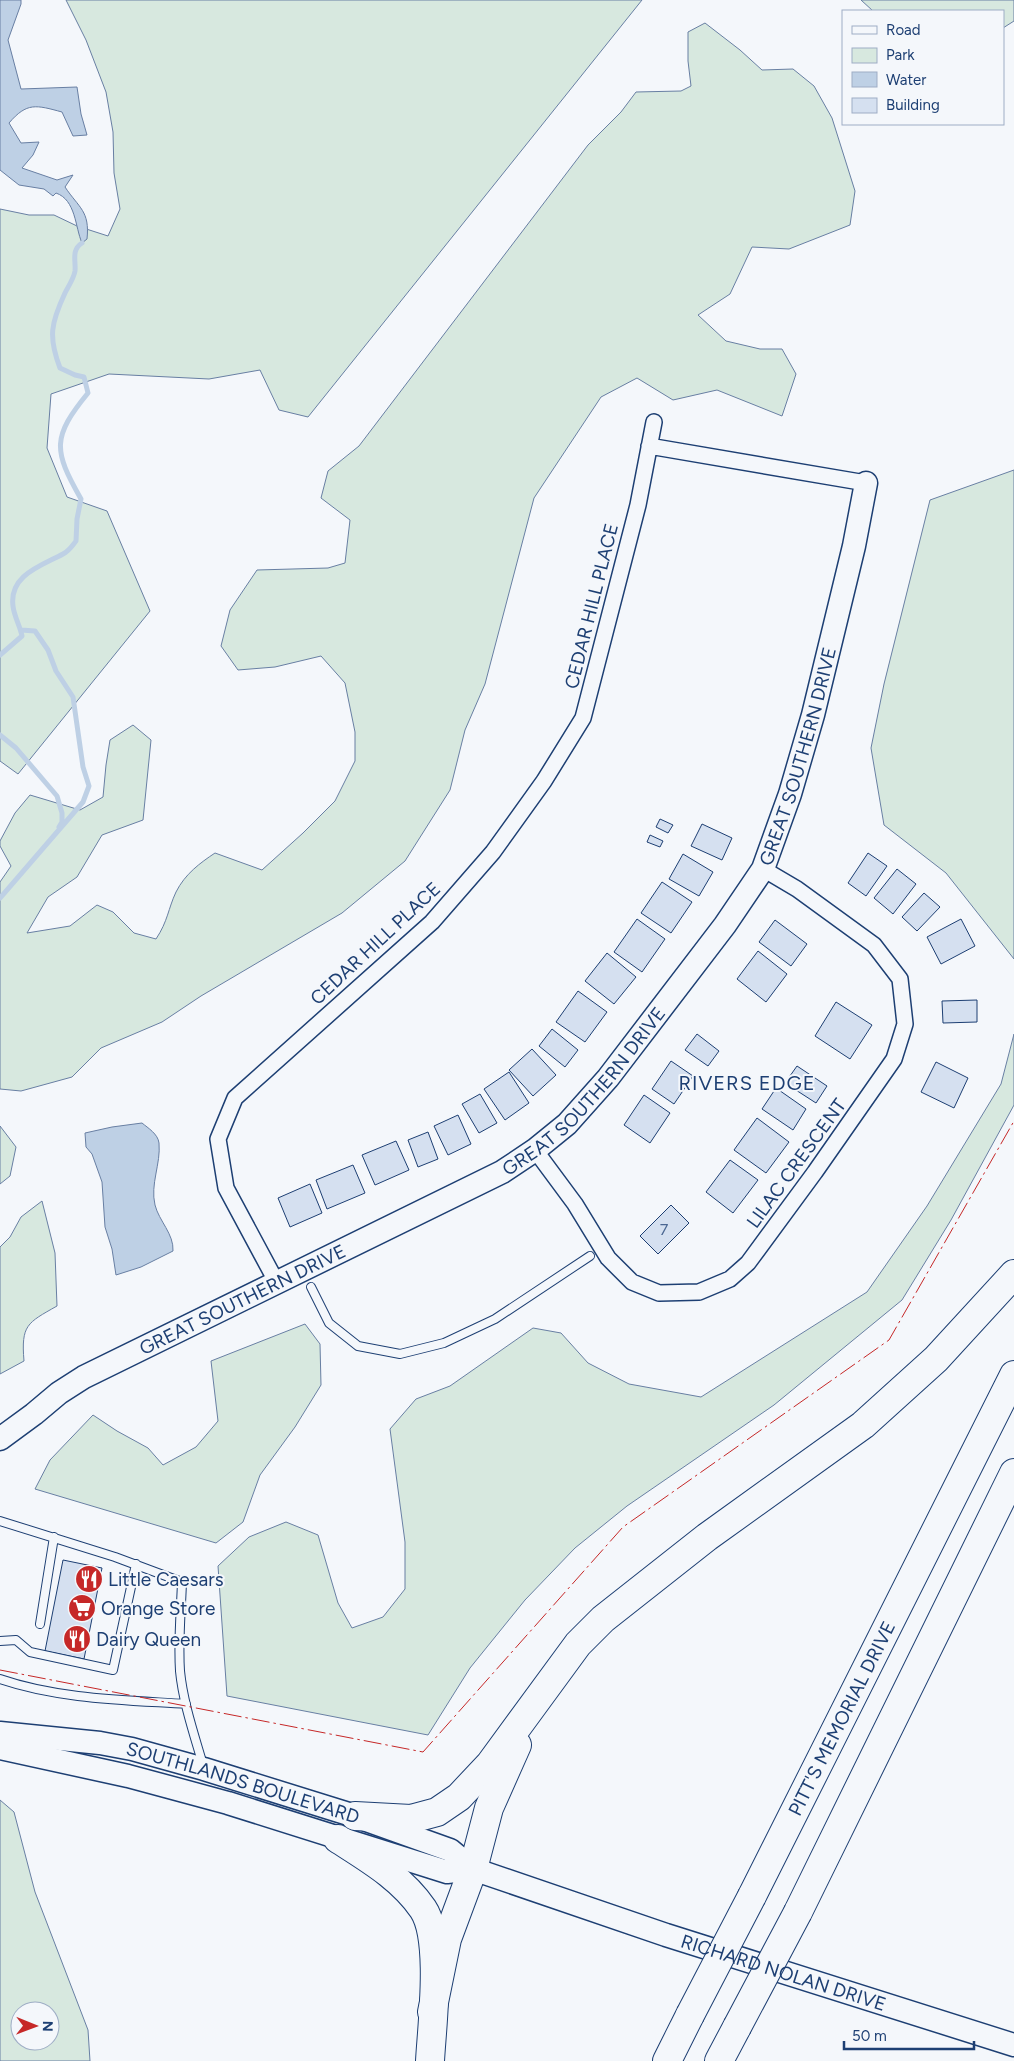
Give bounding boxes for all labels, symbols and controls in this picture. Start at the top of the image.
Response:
legend [842,10,1004,125]
text: Road [886,21,921,39]
text: Park [886,46,915,64]
text: Water [886,71,926,89]
text: Building [886,96,940,114]
street label: CEDAR HILL PLACE [560,521,623,691]
street label: GREAT SOUTHERN DRIVE [754,645,841,869]
street label: CEDAR HILL PLACE [305,877,445,1010]
street label: GREAT SOUTHERN DRIVE [498,1002,670,1181]
district label: RIVERS EDGE [678,1071,816,1095]
street label: LILAC CRESCENT [742,1094,851,1233]
house number: 7 [660,1220,669,1239]
street label: GREAT SOUTHERN DRIVE [136,1239,350,1360]
restaurant icon: Little Caesars [74,1564,104,1594]
place label: Little Caesars [108,1568,224,1591]
supermarket icon: Orange Store [67,1593,97,1623]
place label: Orange Store [101,1597,215,1620]
street label: PITT'S MEMORIAL DRIVE [783,1617,900,1819]
restaurant icon: Dairy Queen [62,1624,92,1654]
place label: Dairy Queen [96,1628,201,1651]
street label: SOUTHLANDS BOULEVARD [124,1737,362,1829]
street label: RICHARD NOLAN DRIVE [678,1929,889,2016]
north arrow [10,2001,60,2051]
scale bar [844,2018,974,2050]
text: N [39,2021,56,2032]
text: 50 m [852,2027,887,2045]

